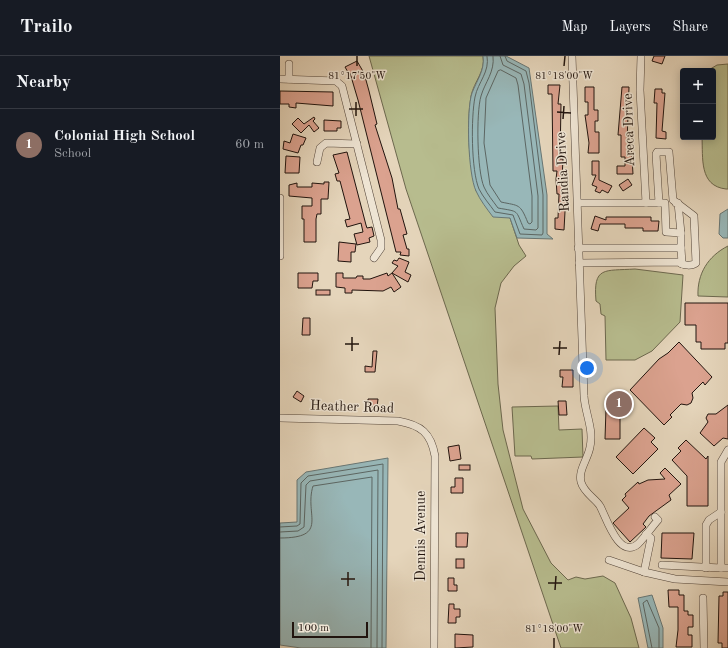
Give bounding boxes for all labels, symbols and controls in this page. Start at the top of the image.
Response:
text: Trailo [20,18,73,37]
text: Map [562,20,588,34]
text: Layers [610,20,651,34]
text: Share [673,20,708,34]
map controls [680,68,716,140]
button: + [680,68,716,104]
text: 81°17'50"W [328,71,386,81]
text: 81°18'00"W [535,71,593,81]
text: Nearby [16,74,71,91]
street label: Areca Drive [621,93,637,167]
button: − [680,104,716,140]
text: Colonial High School [54,129,195,144]
street label: Randia Drive [554,132,572,212]
text: 1 [25,138,33,151]
text: 60 m [235,138,264,151]
text: School [54,147,91,160]
your location [577,358,597,378]
pin: 1 [606,389,632,419]
street label: Heather Road [310,399,394,415]
street label: Dennis Avenue [414,491,428,581]
scale bar [292,620,368,639]
text: 100 m [298,623,329,634]
text: 81°18'00"W [525,624,583,634]

